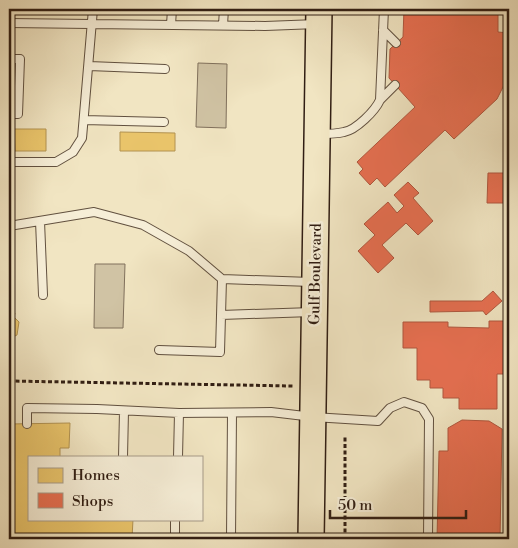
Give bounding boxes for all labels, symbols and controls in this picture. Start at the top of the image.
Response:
street label: Gulf Boulevard [305,222,326,325]
legend [28,456,202,520]
text: Homes [72,466,120,485]
scale bar [330,488,467,520]
text: Shops [72,492,113,511]
text: 50 m [338,496,372,515]

